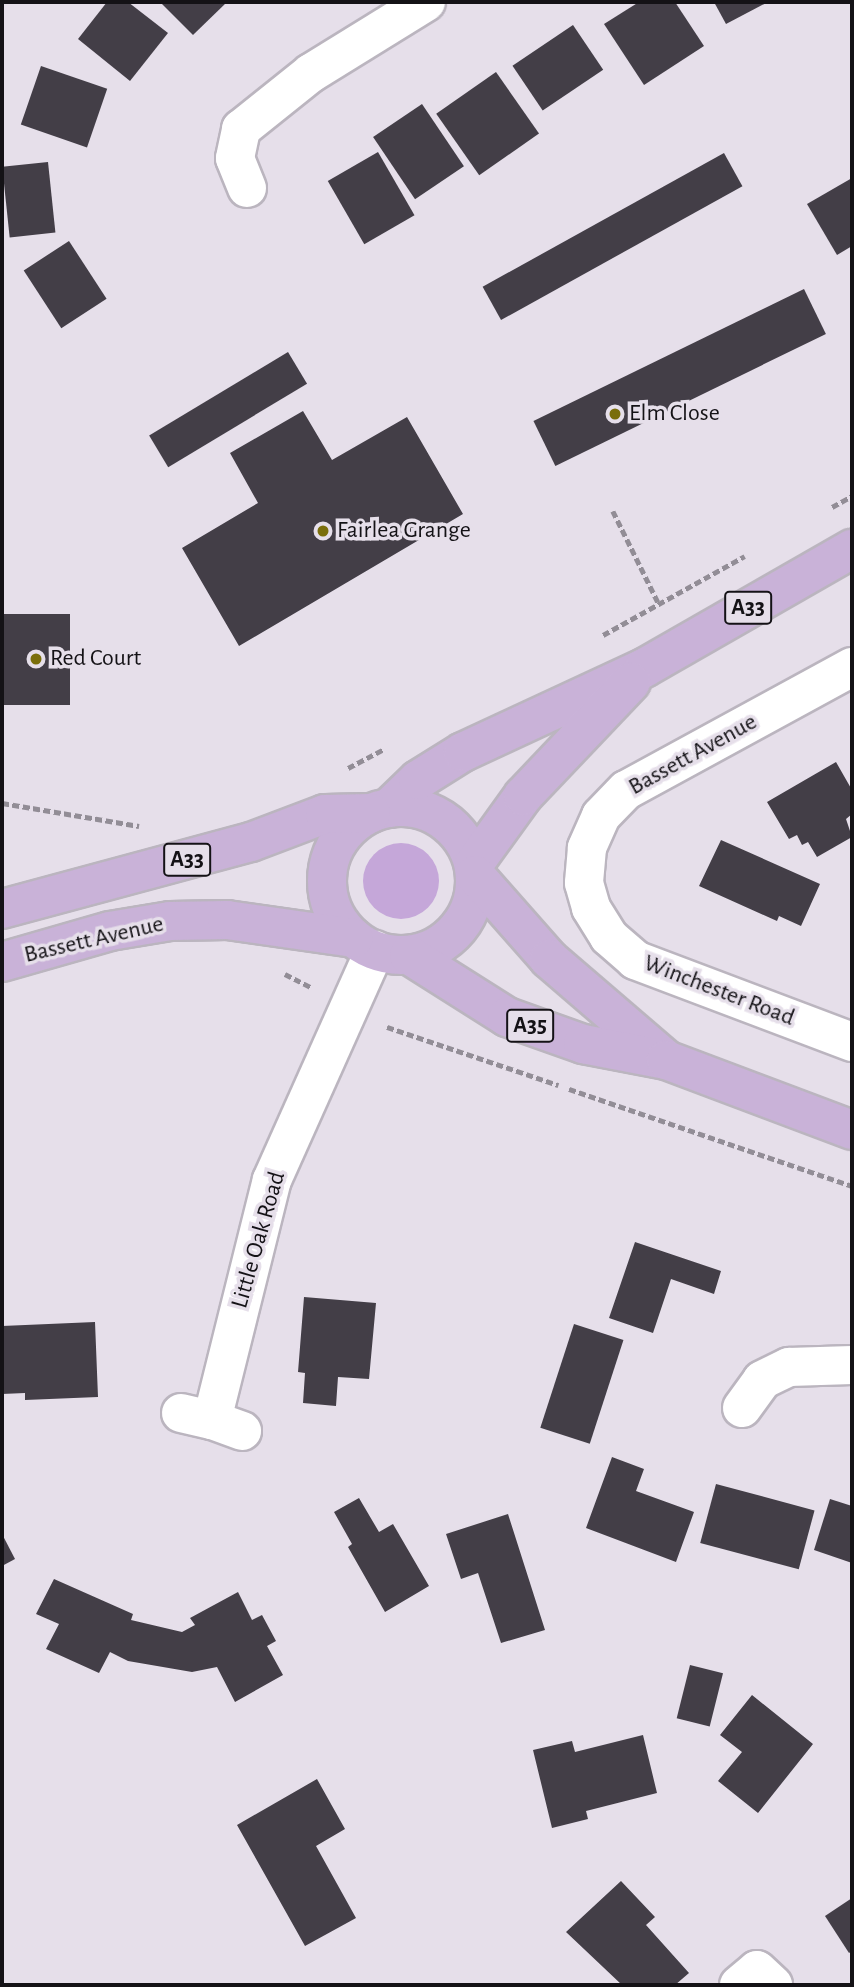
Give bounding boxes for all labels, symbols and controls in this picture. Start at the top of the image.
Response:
place label: Elm Close [629,400,720,428]
marker: Elm Close [607,406,623,422]
place label: Fairlea Grange [337,517,471,545]
marker: Fairlea Grange [315,523,331,539]
road number: A33 [724,588,772,628]
place label: Red Court [50,645,141,673]
marker: Red Court [28,651,44,667]
street label: Bassett Avenue [624,708,762,802]
road number: A33 [162,840,212,880]
street label: Bassett Avenue [22,910,166,970]
street label: Winchester Road [640,949,798,1033]
road number: A35 [505,1007,554,1046]
street label: Little Oak Road [226,1168,292,1312]

